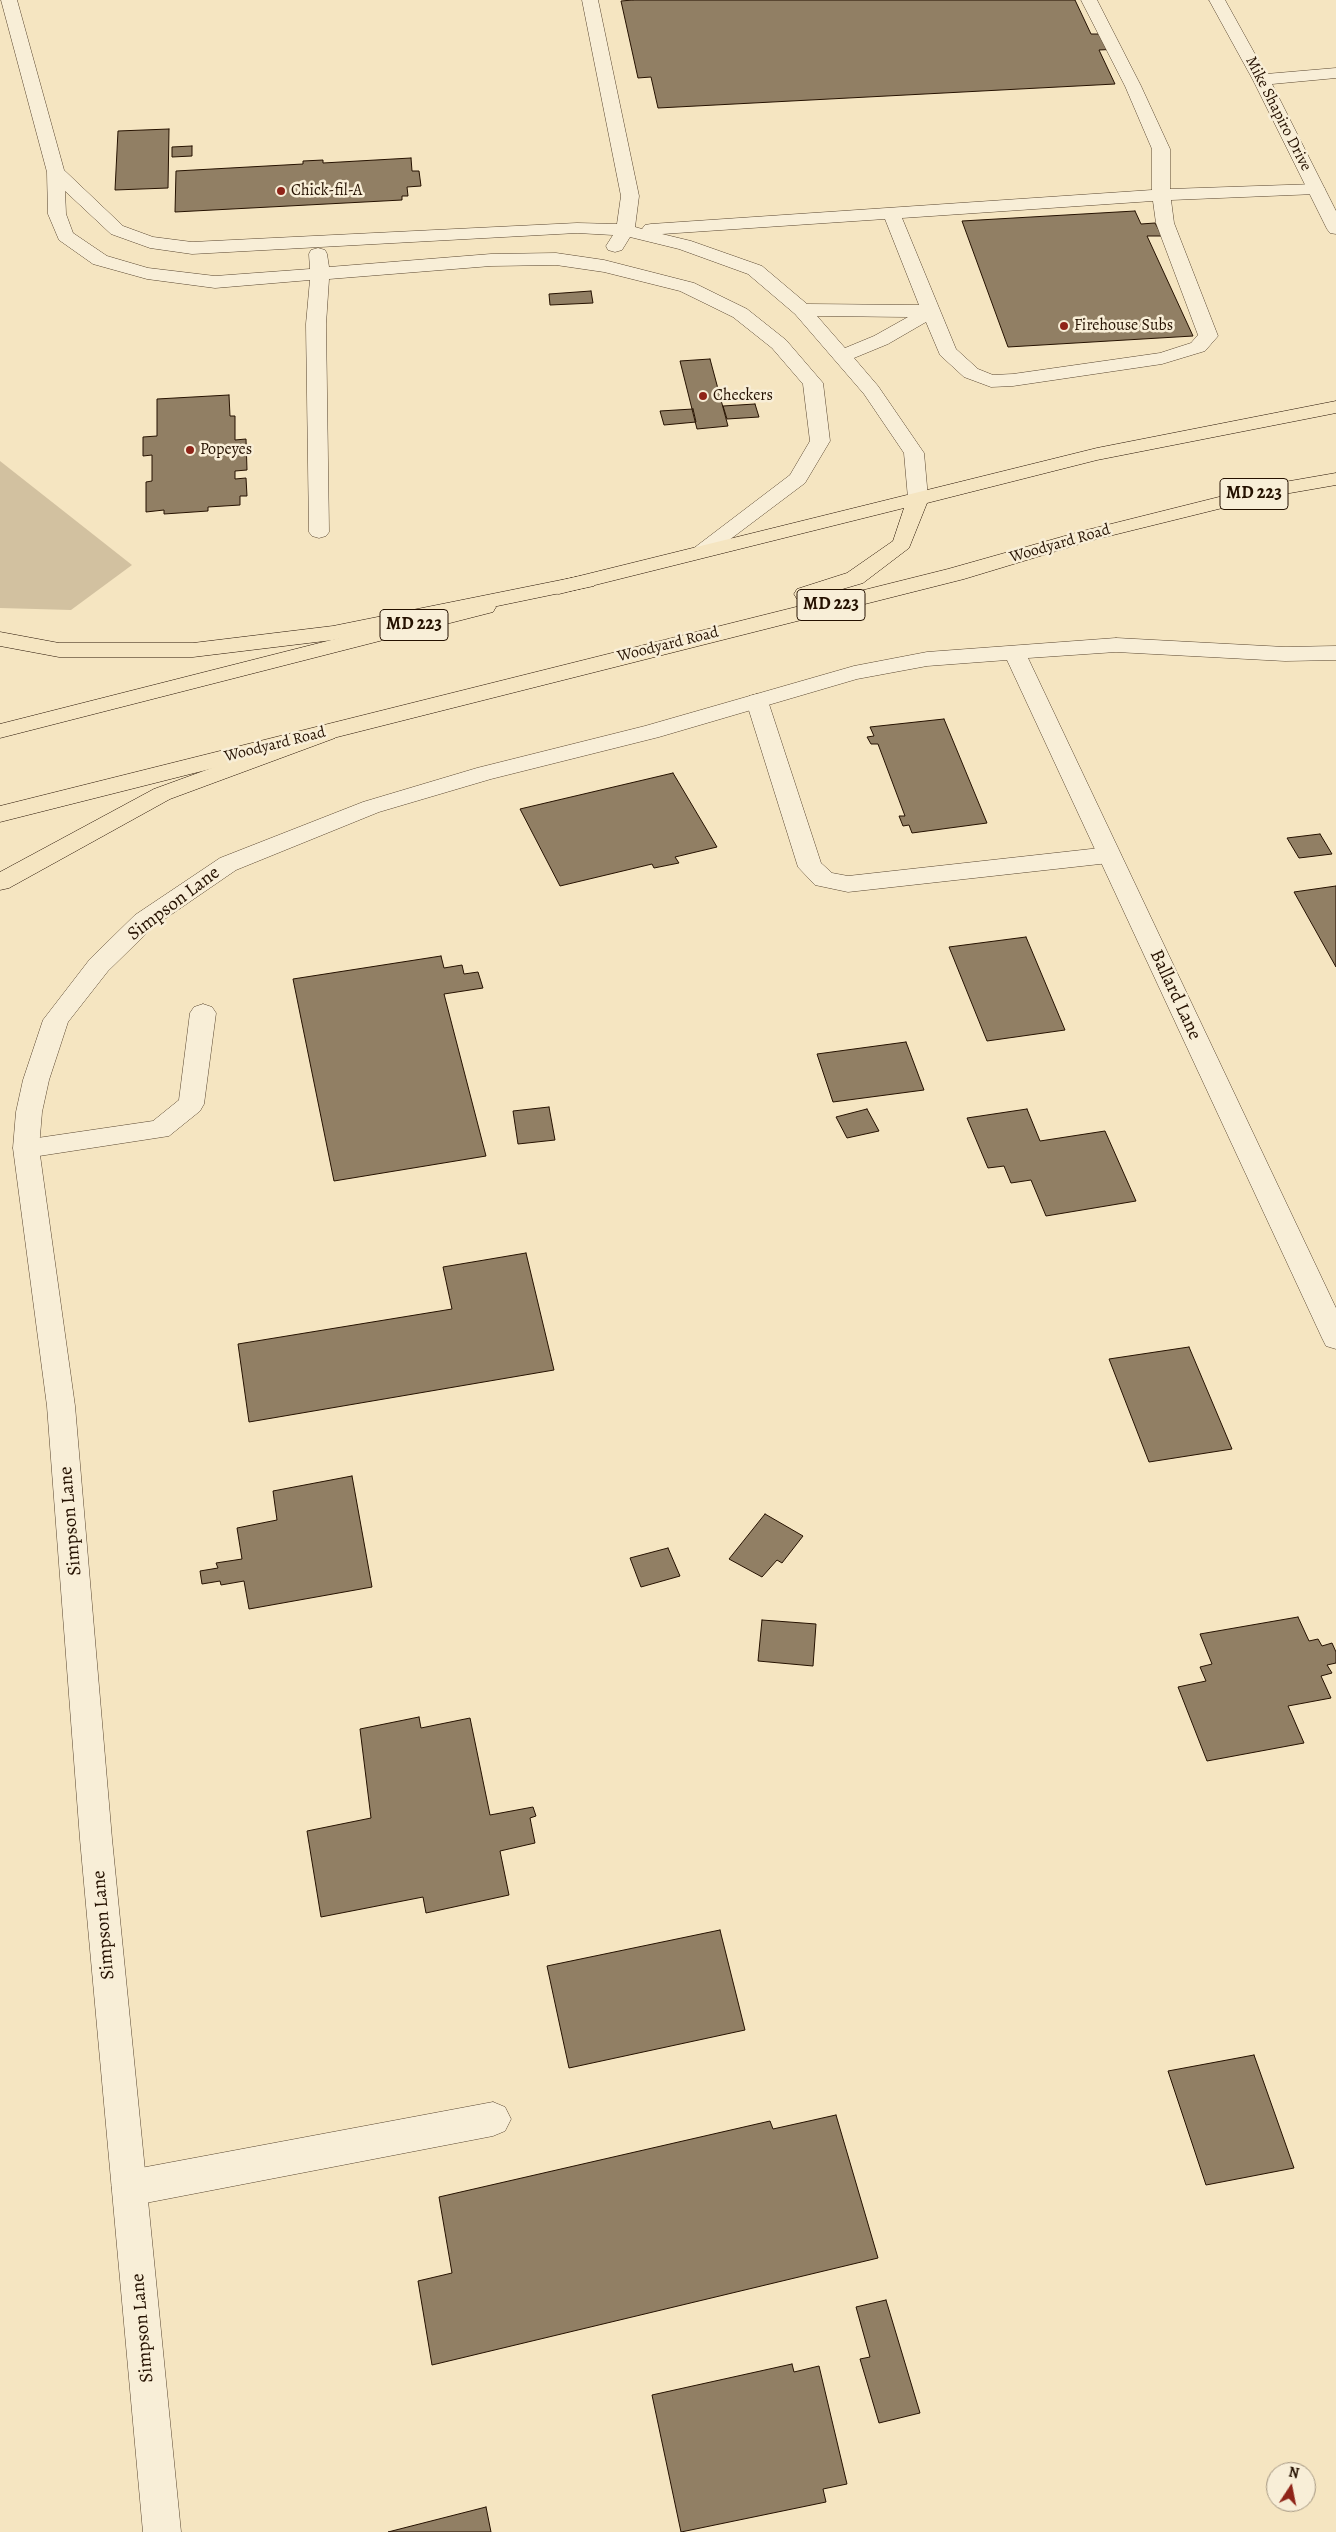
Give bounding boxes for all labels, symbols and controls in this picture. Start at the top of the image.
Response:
street label: Mike Shapiro Drive [1241,53,1315,175]
place label: Chick-fil-A [291,181,362,201]
marker: Chick-fil-A [275,185,287,197]
place label: Firehouse Subs [1074,316,1173,336]
marker: Firehouse Subs [1058,320,1070,332]
place label: Checkers [713,386,773,406]
marker: Checkers [697,390,709,402]
place label: Popeyes [200,440,252,460]
marker: Popeyes [184,444,196,456]
road number: MD 223 [1220,478,1288,509]
street label: Woodyard Road [1008,520,1112,568]
road number: MD 223 [797,590,865,620]
road number: MD 223 [380,610,448,640]
street label: Woodyard Road [615,623,721,667]
street label: Woodyard Road [222,723,328,767]
street label: Simpson Lane [123,862,225,946]
street label: Ballard Lane [1144,946,1206,1044]
street label: Simpson Lane [55,1465,87,1577]
street label: Simpson Lane [88,1869,120,1981]
street label: Simpson Lane [127,2272,159,2384]
north arrow [1266,2462,1316,2512]
text: N [1287,2462,1301,2483]

